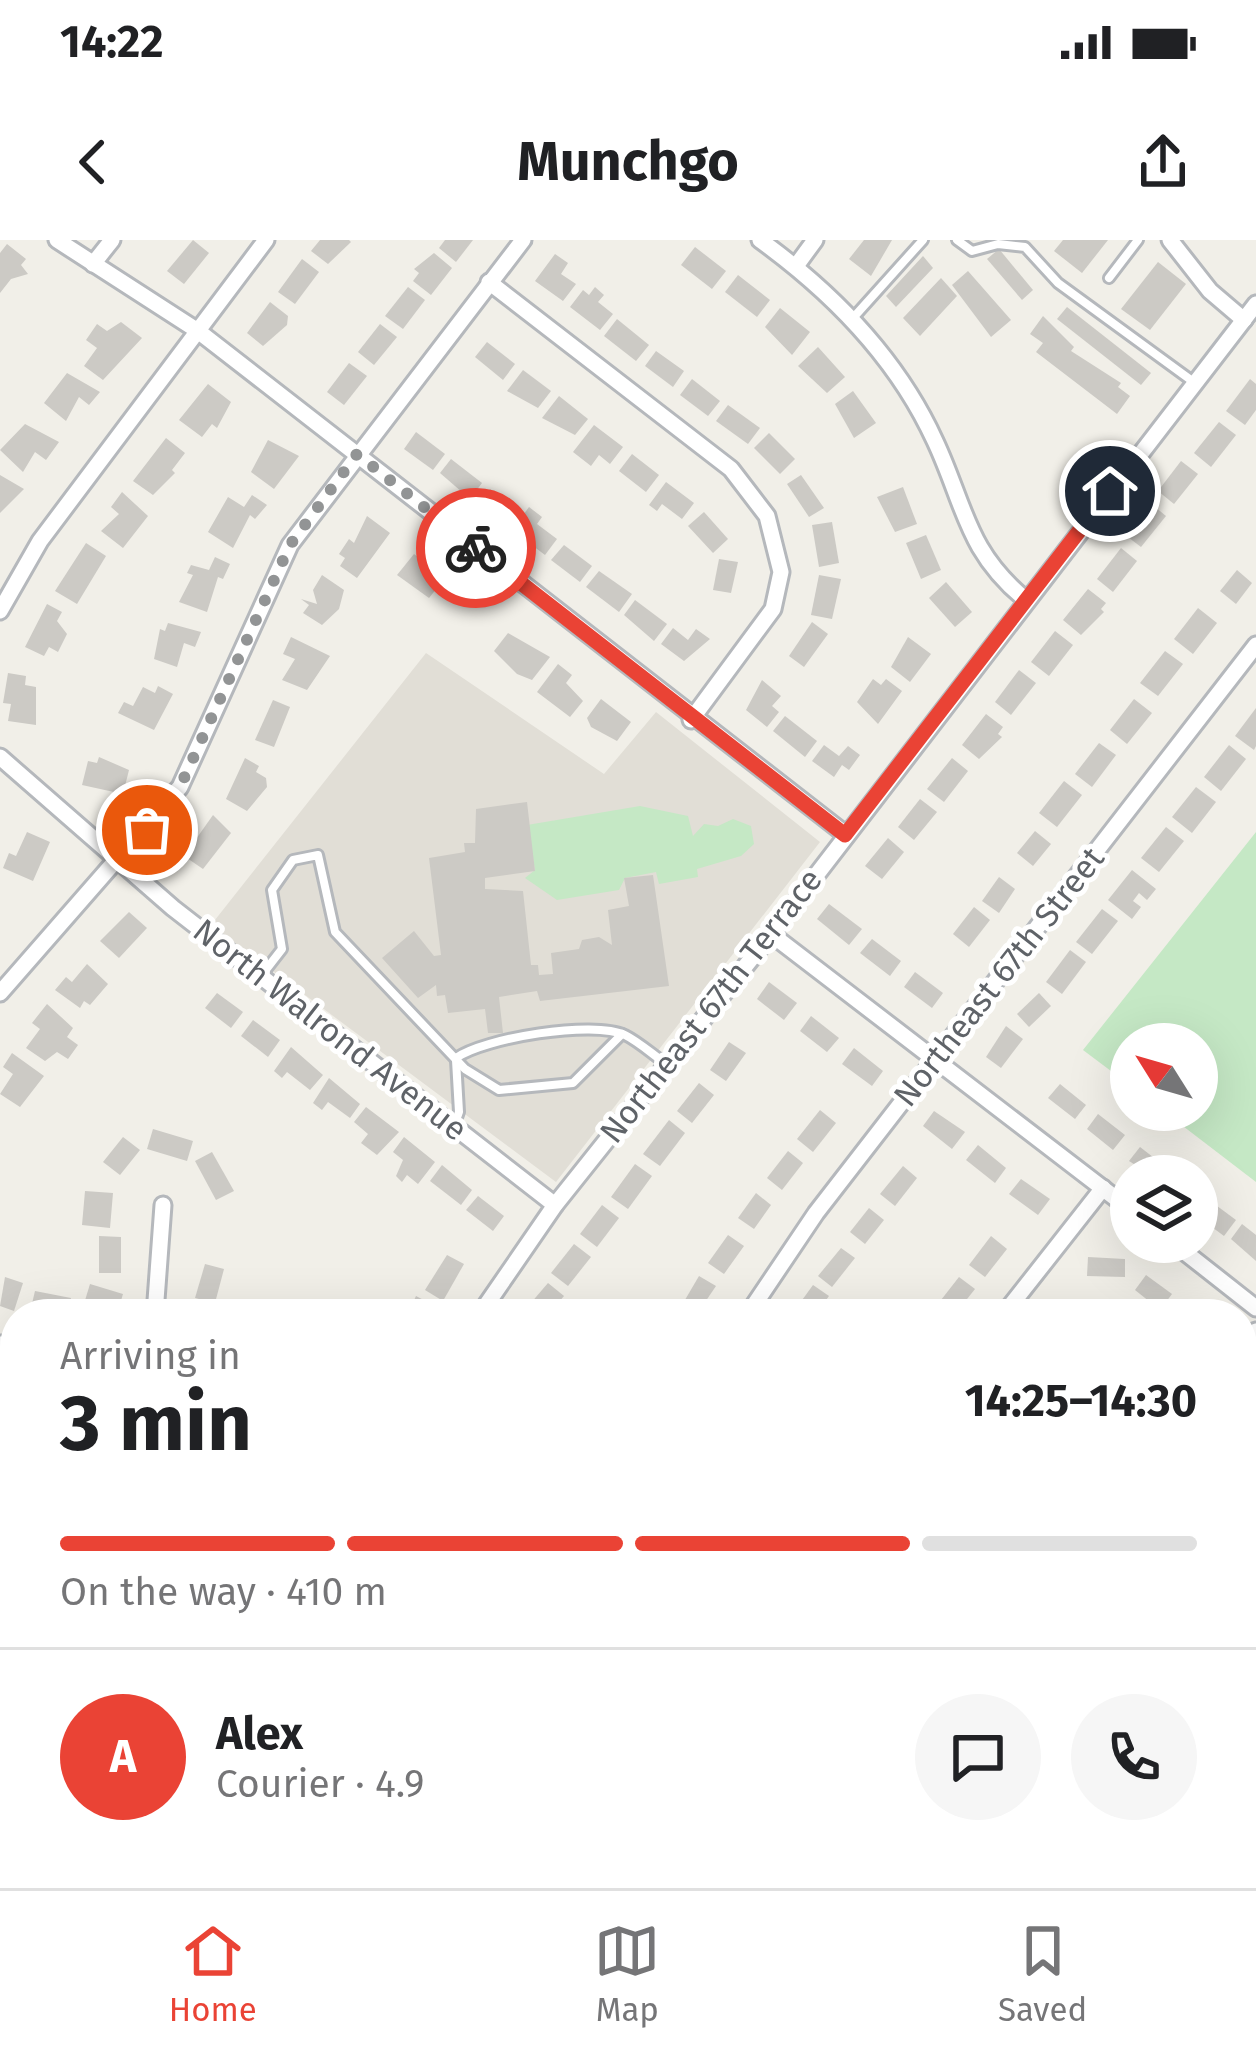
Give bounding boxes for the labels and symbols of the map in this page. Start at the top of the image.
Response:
pin [1059,440,1161,542]
courier [416,488,536,608]
pin [96,779,198,881]
street label: Northeast 67th Street [885,839,1113,1115]
street label: Northeast 67th Terrace [591,861,831,1151]
street label: North Walrond Avenue [185,911,475,1149]
north arrow [1110,1023,1218,1131]

